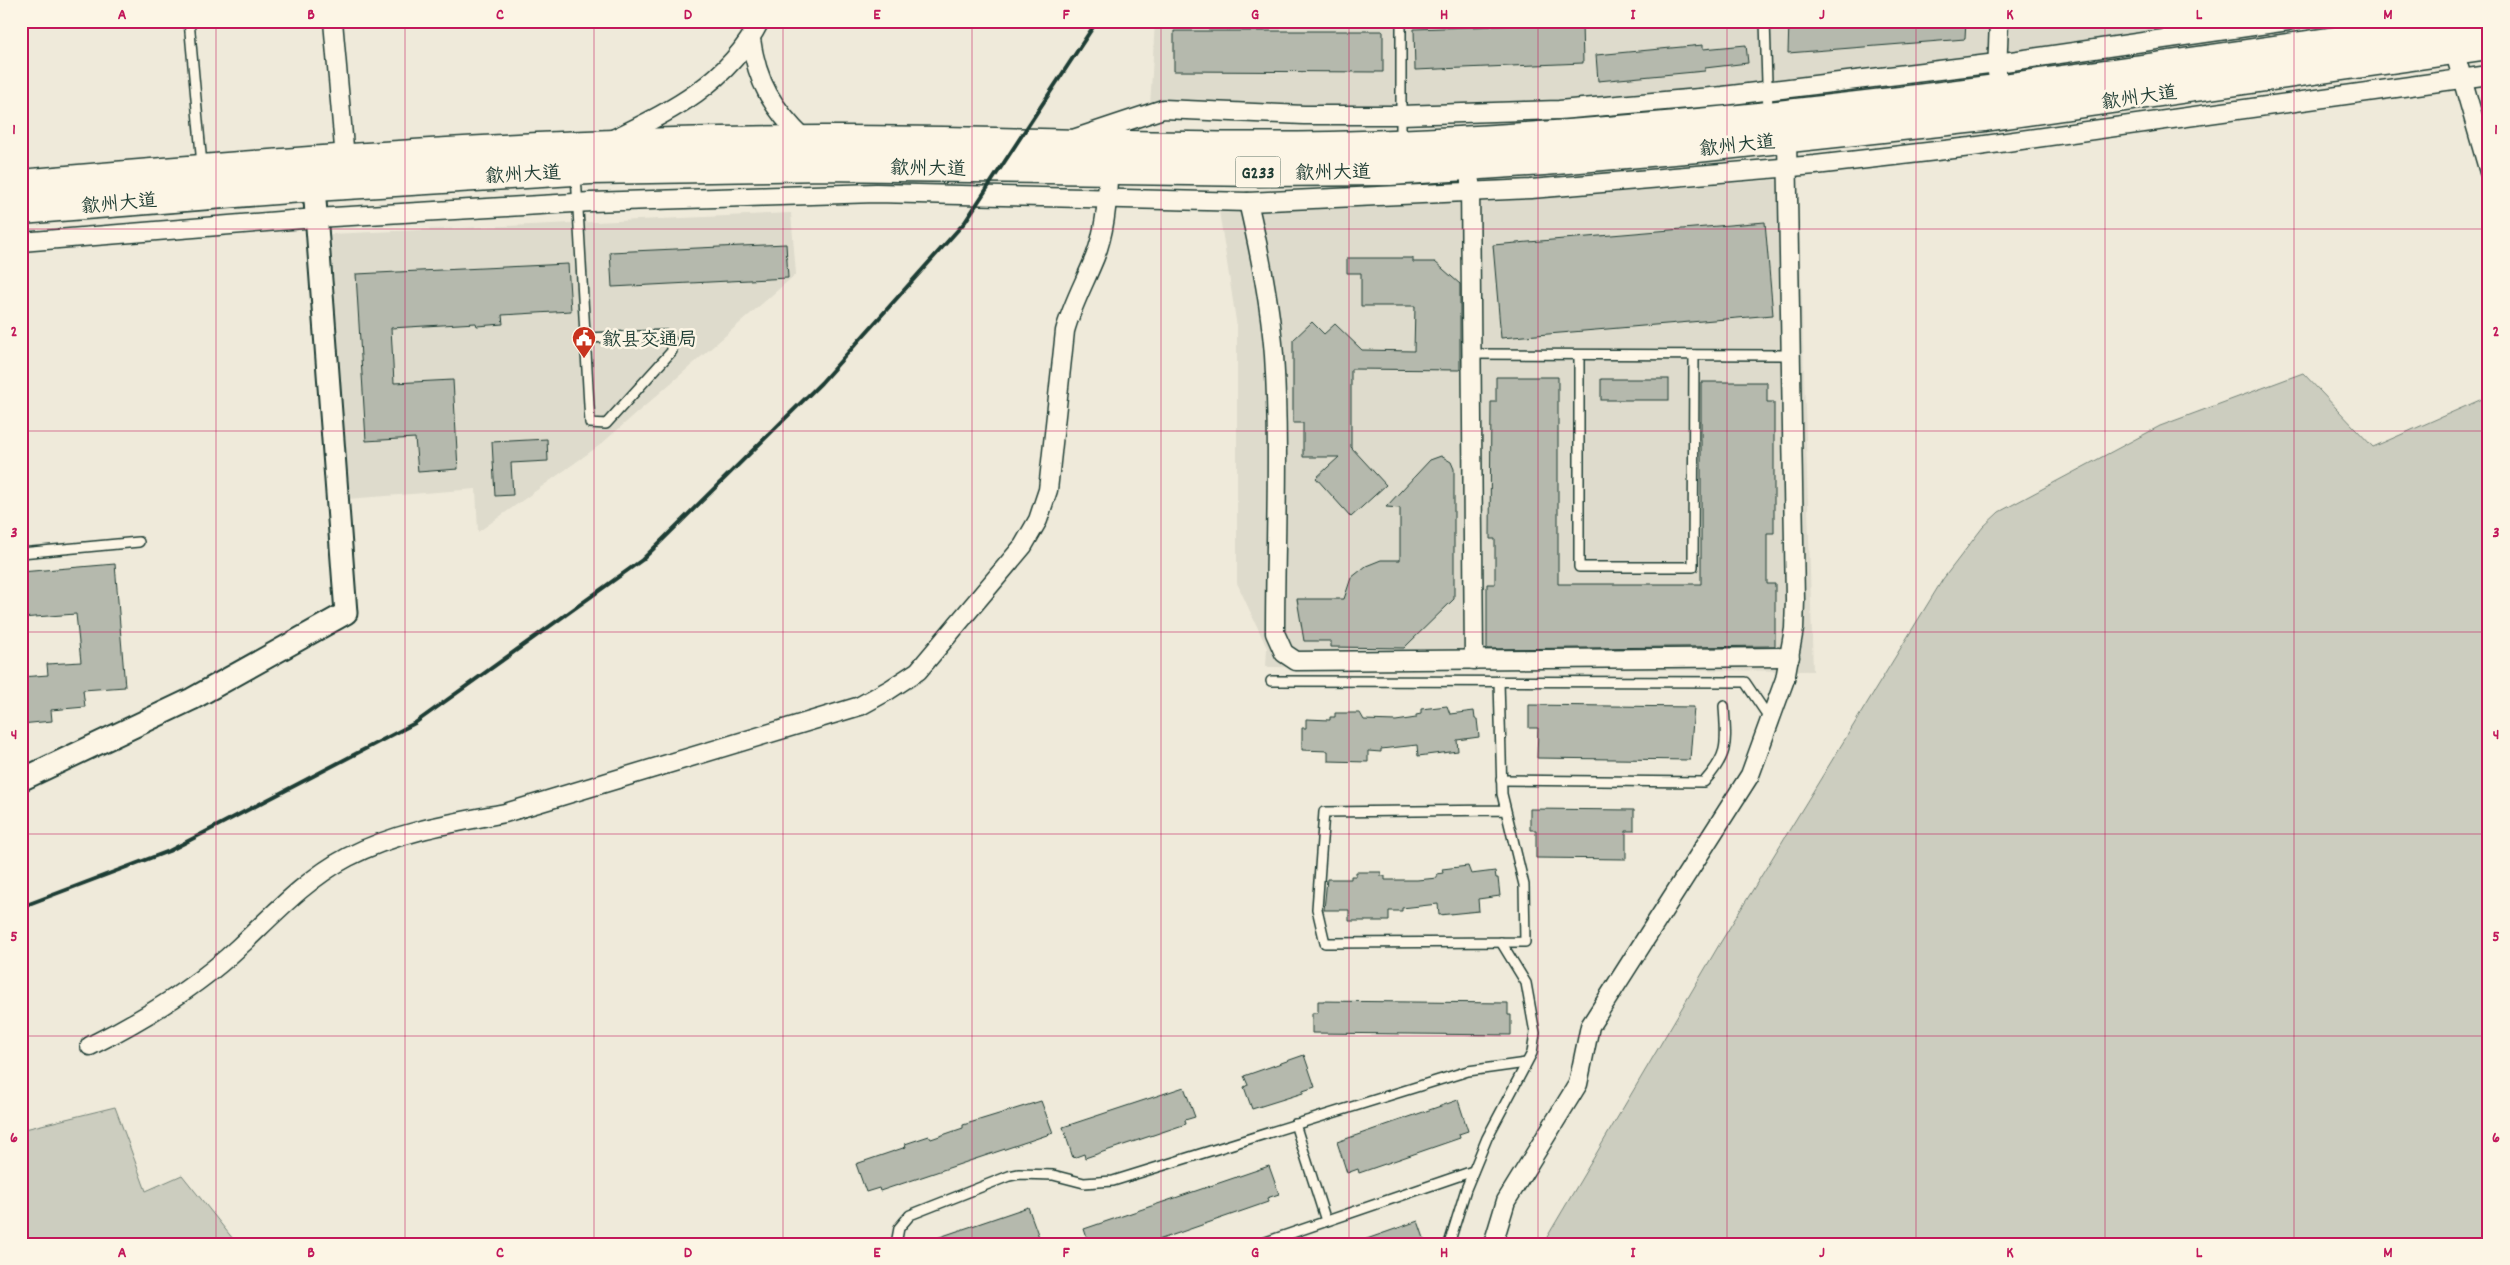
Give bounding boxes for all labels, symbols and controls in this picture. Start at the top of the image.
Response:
text: A [118,4,127,27]
text: B [307,4,315,27]
text: C [496,4,504,27]
text: D [684,4,693,27]
text: E [873,4,881,27]
text: F [1062,4,1070,27]
text: G [1251,4,1259,27]
text: H [1440,4,1448,27]
text: I [1631,4,1637,27]
text: J [1819,4,1825,27]
text: K [2006,4,2014,27]
text: L [2196,4,2203,27]
text: M [2383,4,2393,27]
street label: 歙州大道 [2100,81,2179,118]
text: 1 [12,119,16,142]
text: 1 [2494,119,2498,142]
street label: 歙州大道 [1698,130,1777,165]
street label: 歙州大道 [890,156,966,185]
road number: G233 [1236,156,1280,188]
street label: 歙州大道 [1295,160,1371,189]
street label: 歙州大道 [485,161,562,192]
street label: 歙州大道 [80,189,158,222]
text: 2 [11,321,18,344]
text: 2 [2493,321,2500,344]
public building icon: 歙县交通局 [571,325,597,359]
place label: 歙县交通局 [602,328,697,355]
text: 3 [10,522,18,545]
text: 3 [2492,522,2500,545]
text: 4 [11,724,17,747]
text: 4 [2493,724,2499,747]
text: 5 [10,926,18,949]
text: 5 [2492,926,2500,949]
text: 6 [10,1127,18,1150]
text: 6 [2492,1127,2500,1150]
text: A [118,1242,127,1265]
text: B [307,1242,315,1265]
text: C [496,1242,504,1265]
text: D [684,1242,693,1265]
text: E [873,1242,881,1265]
text: F [1062,1242,1070,1265]
text: G [1251,1242,1259,1265]
text: H [1440,1242,1448,1265]
text: I [1631,1242,1637,1265]
text: J [1819,1242,1825,1265]
text: K [2006,1242,2014,1265]
text: L [2196,1242,2203,1265]
text: M [2383,1242,2393,1265]

